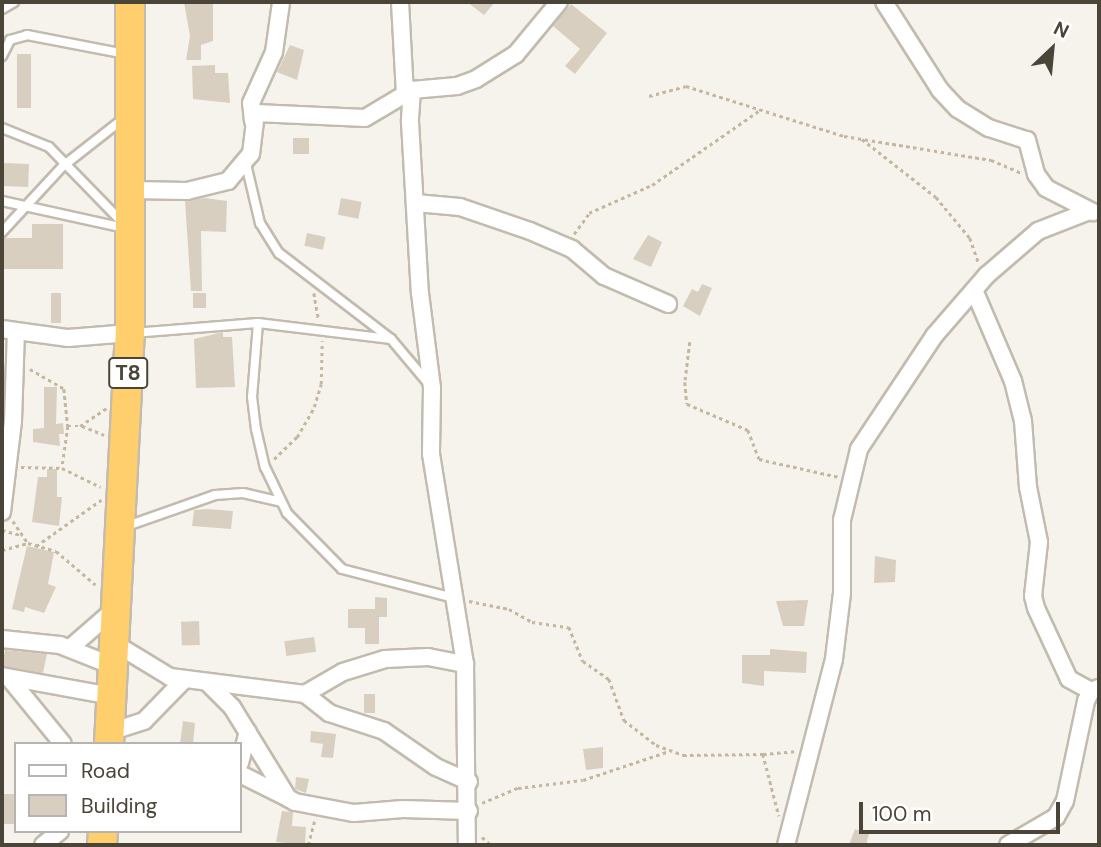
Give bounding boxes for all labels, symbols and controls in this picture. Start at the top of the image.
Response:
north arrow [1017,14,1087,84]
text: N [1050,15,1073,44]
road number: T8 [107,356,149,390]
legend [14,742,242,833]
text: Road [81,757,130,785]
scale bar [863,788,1064,832]
text: Building [81,792,157,820]
text: 100 m [872,800,932,828]

